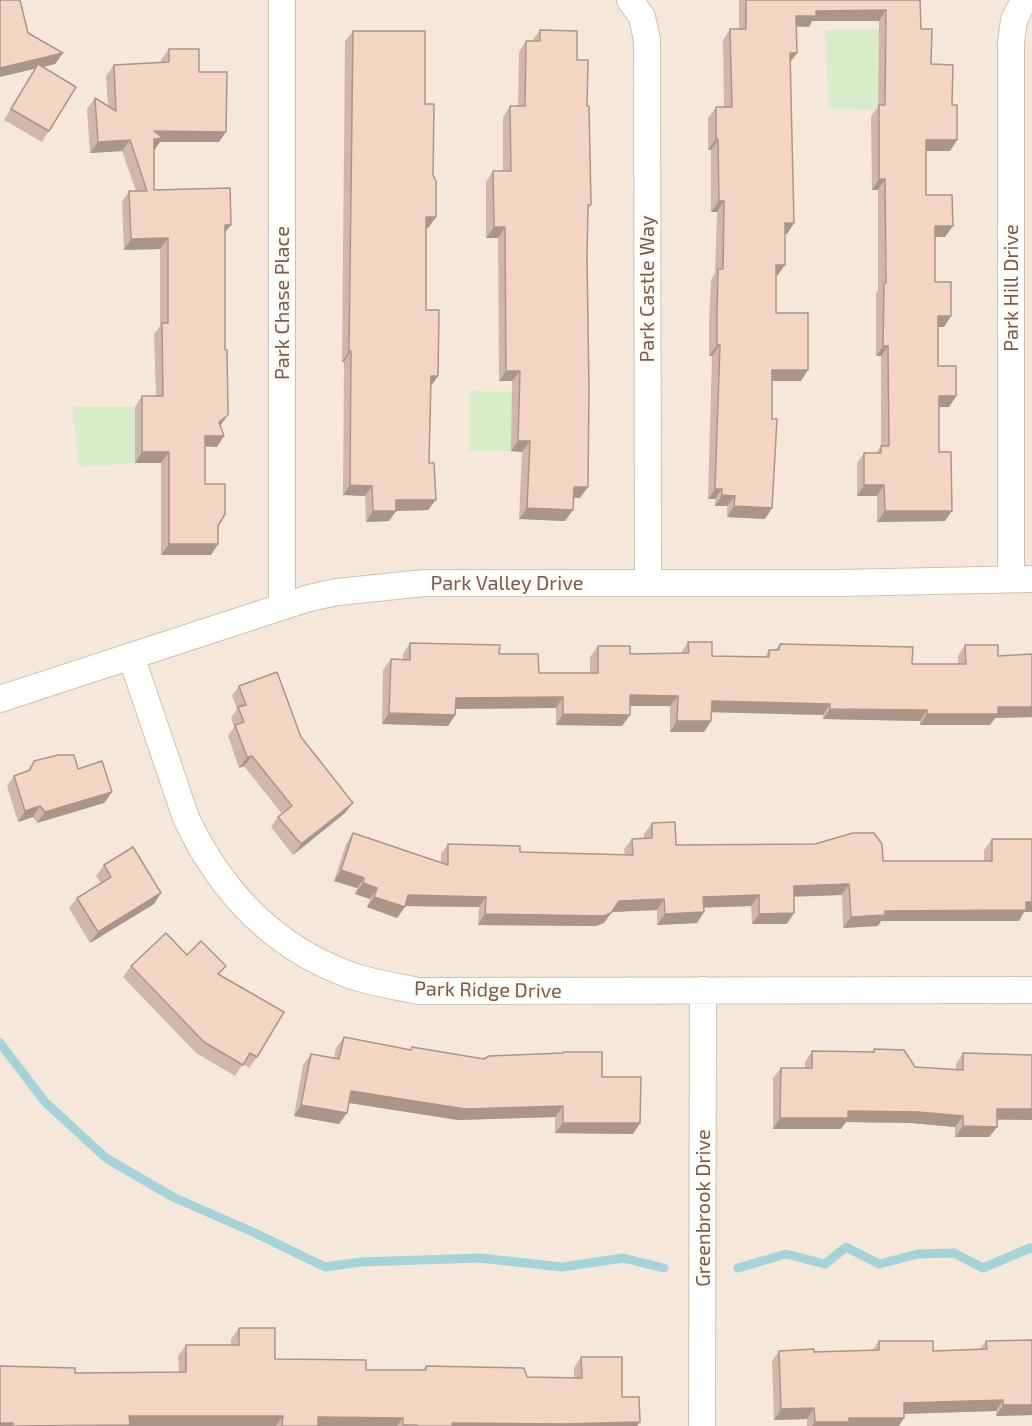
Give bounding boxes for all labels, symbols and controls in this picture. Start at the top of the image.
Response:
street label: Park Castle Way [635,216,659,362]
street label: Park Hill Drive [999,224,1023,352]
street label: Park Chase Place [270,226,294,380]
street label: Park Valley Drive [430,571,584,595]
street label: Park Ridge Drive [414,977,562,1003]
street label: Greenbrook Drive [691,1129,715,1287]

